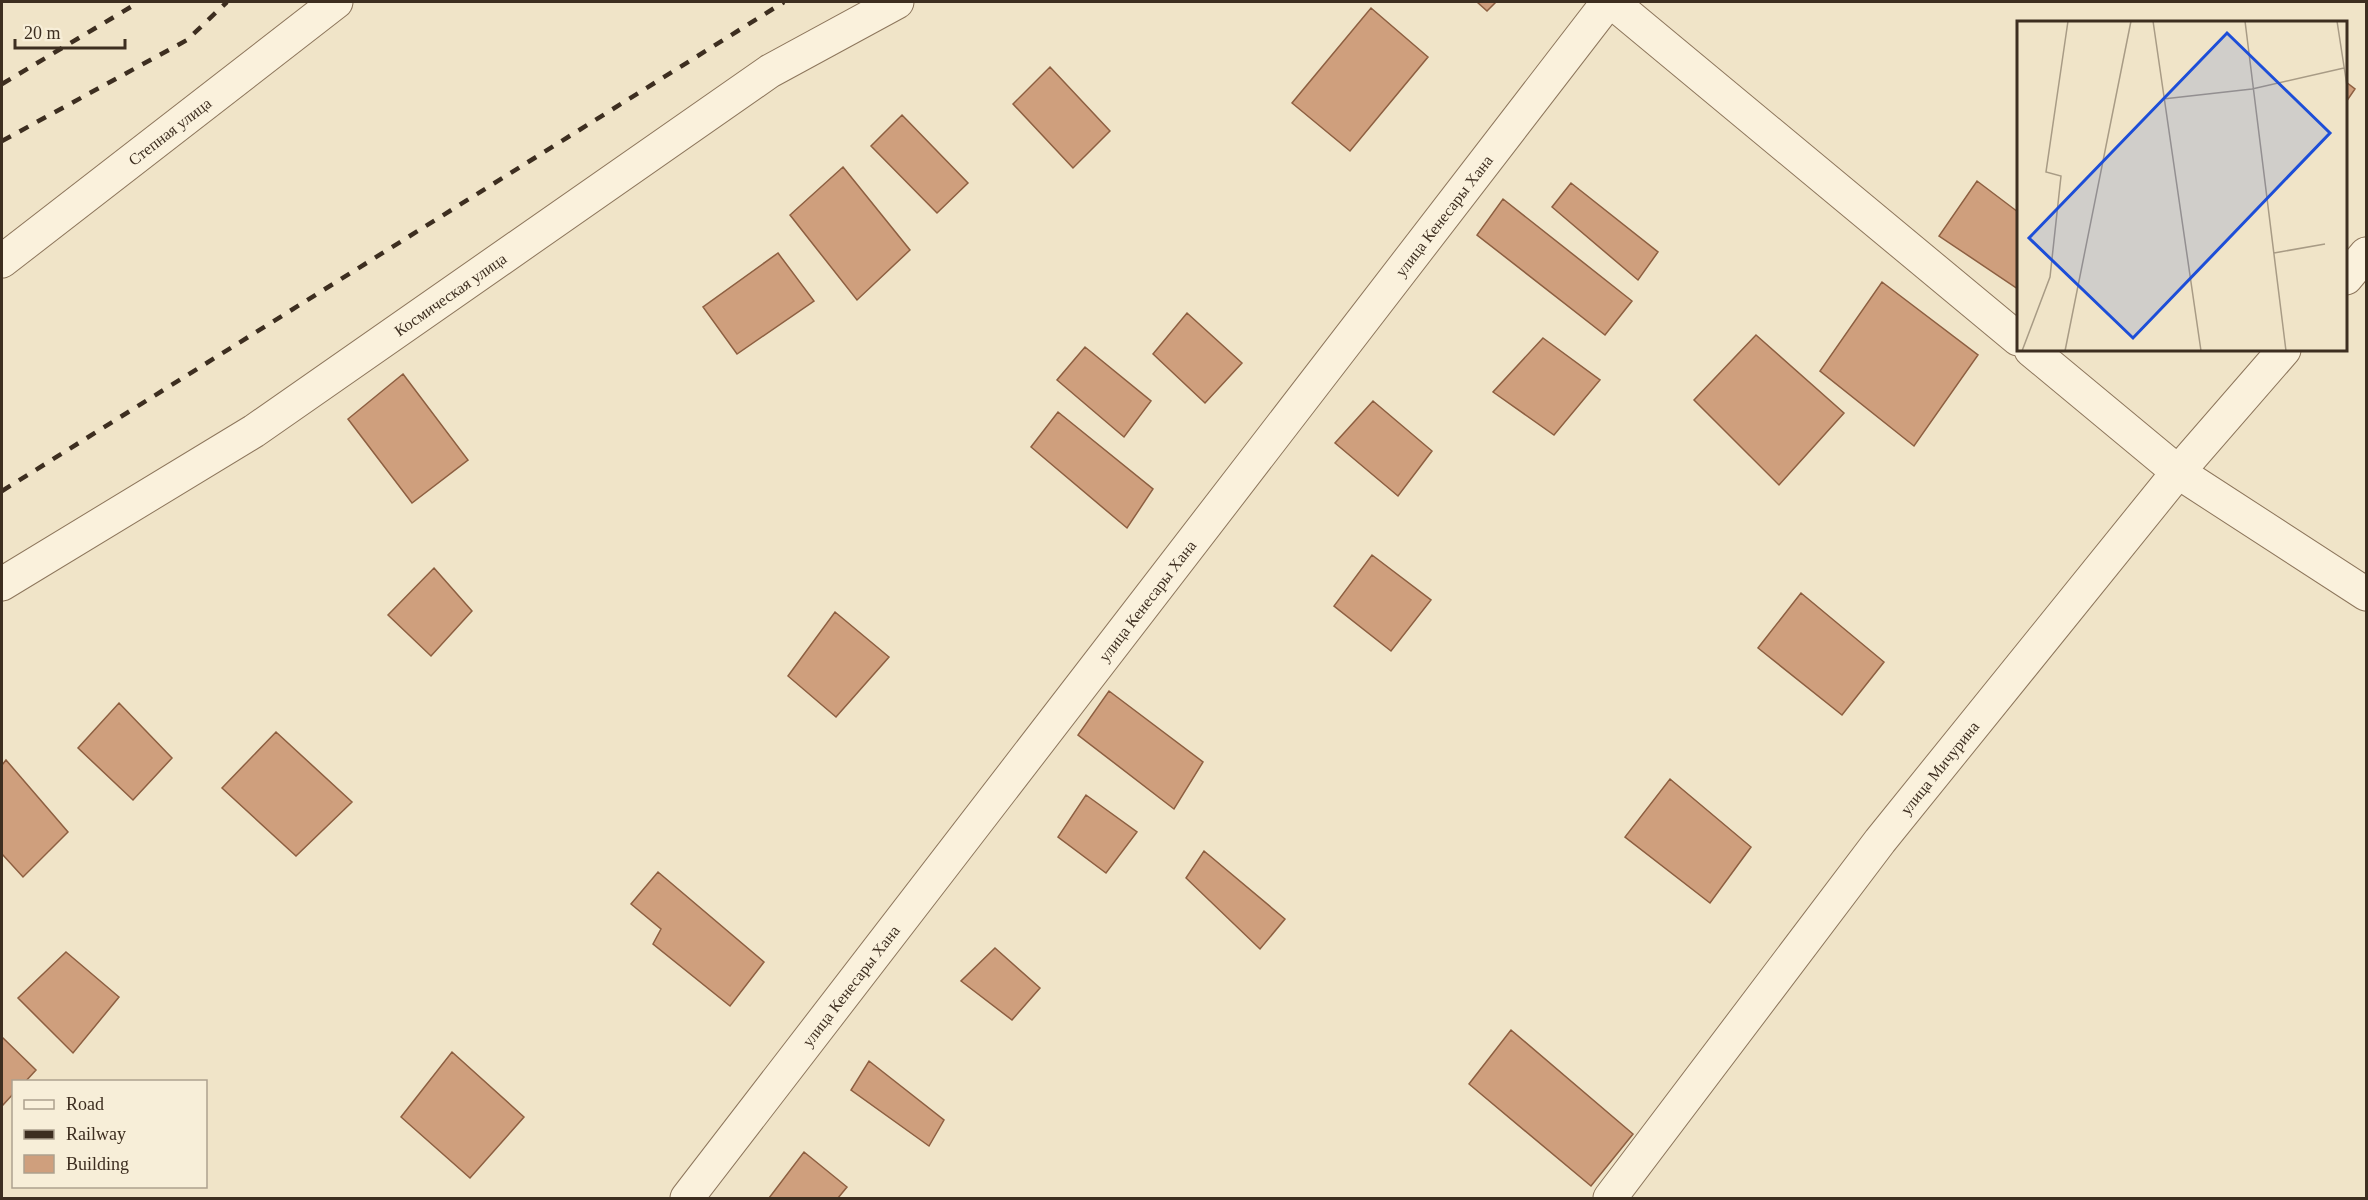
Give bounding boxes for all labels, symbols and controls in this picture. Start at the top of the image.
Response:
scale bar [15,12,124,50]
inset map [2017,21,2347,351]
text: 20 m [24,23,61,43]
street label: Степная улица [125,94,214,168]
street label: улица Кенесары Хана [1392,152,1496,280]
street label: Космическая улица [391,249,509,339]
street label: улица Кенесары Хана [1095,537,1199,665]
street label: улица Мичурина [1897,718,1982,818]
street label: улица Кенесары Хана [799,922,902,1050]
legend [12,1080,207,1188]
text: Road [66,1094,104,1114]
text: Railway [66,1124,126,1144]
text: Building [66,1154,129,1174]

